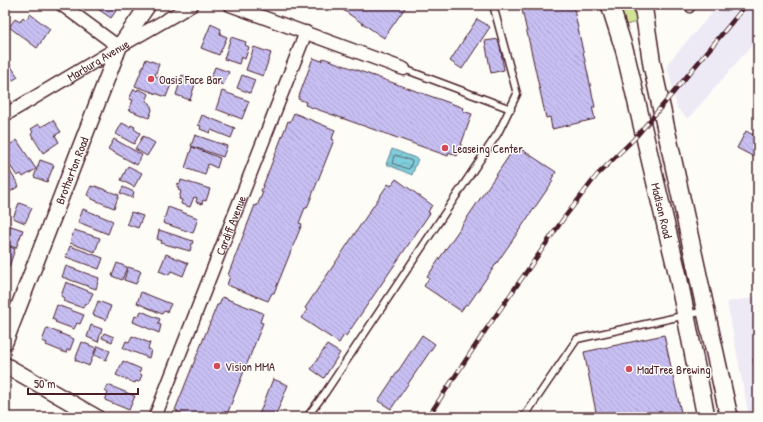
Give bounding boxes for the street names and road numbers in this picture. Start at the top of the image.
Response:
street label: Marburg Avenue [64,35,132,85]
street label: Brotherton Road [51,134,92,207]
street label: Madison Road [647,181,677,240]
street label: Cardiff Avenue [211,193,250,258]

